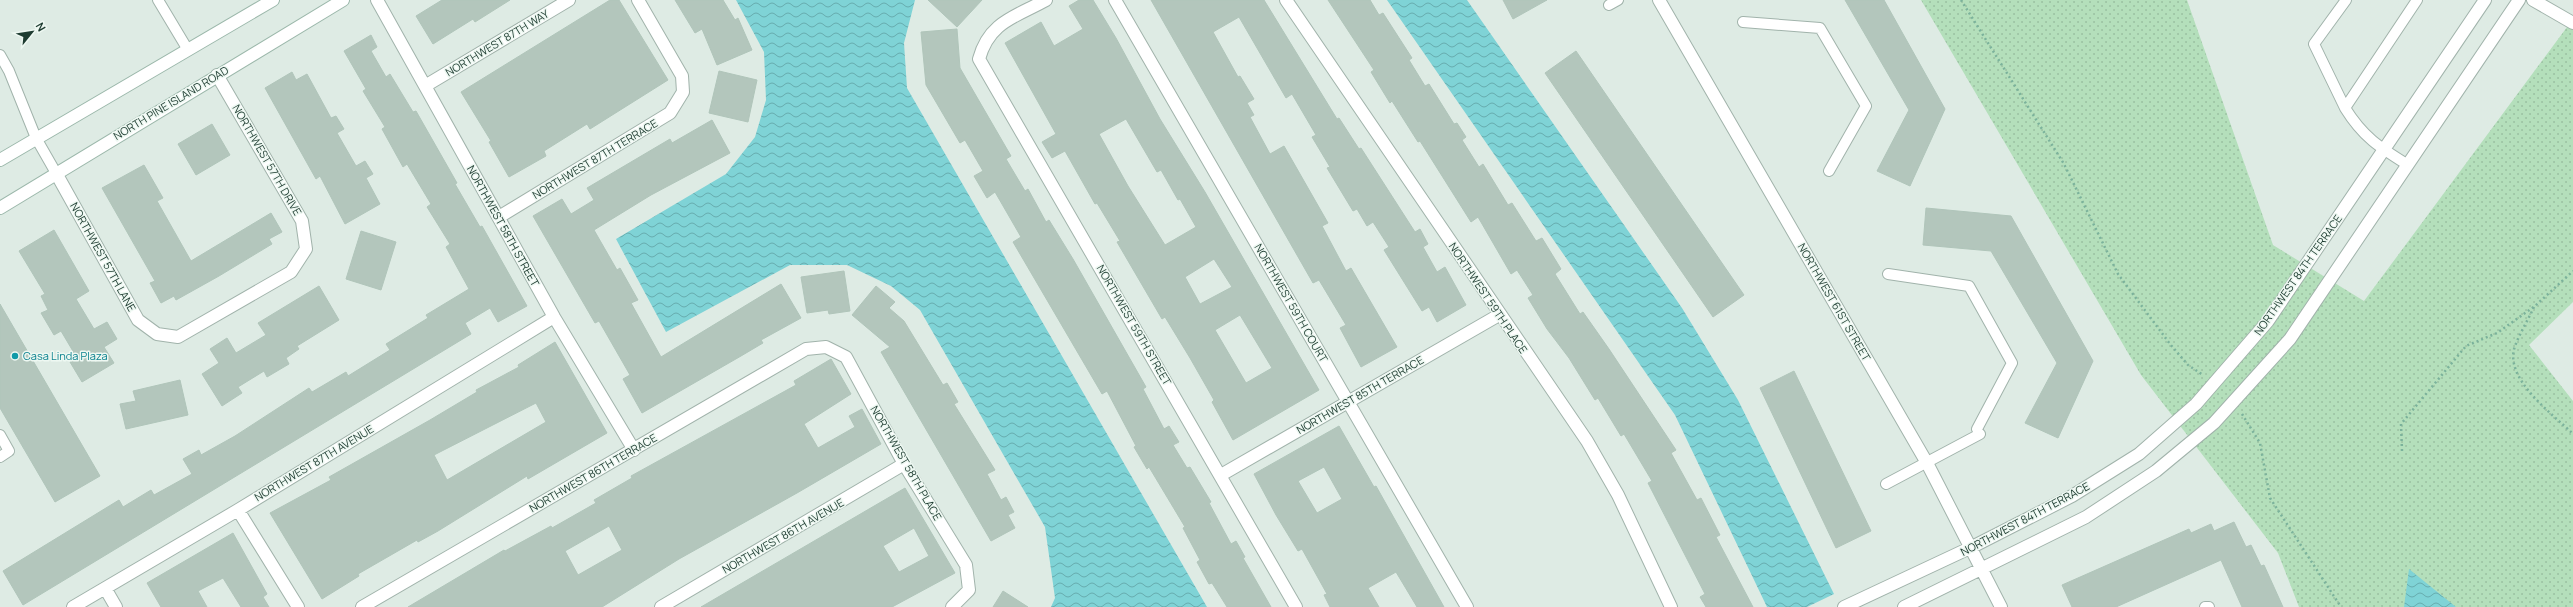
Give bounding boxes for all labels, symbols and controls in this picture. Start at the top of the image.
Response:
street label: NORTHWEST 87TH WAY [442,5,552,79]
north arrow [12,12,52,52]
text: N [33,20,50,34]
street label: NORTH PINE ISLAND ROAD [110,62,231,143]
street label: NORTHWEST 57TH DRIVE [229,101,305,218]
street label: NORTHWEST 87TH TERRACE [529,115,660,202]
street label: NORTHWEST 58TH STREET [464,162,543,289]
street label: NORTHWEST 57TH LANE [67,200,140,314]
street label: NORTHWEST 84TH TERRACE [2250,211,2345,338]
street label: NORTHWEST 59TH PLACE [1446,239,1531,356]
street label: NORTHWEST 61ST STREET [1795,240,1875,364]
street label: NORTHWEST 59TH COURT [1251,241,1332,365]
street label: NORTHWEST 59TH STREET [1094,262,1175,388]
place label: Casa Linda Plaza [23,348,108,363]
marker: Casa Linda Plaza [10,351,20,361]
street label: NORTHWEST 85TH TERRACE [1293,352,1426,437]
street label: NORTHWEST 58TH PLACE [867,403,945,523]
street label: NORTHWEST 87TH AVENUE [251,421,376,504]
street label: NORTHWEST 86TH TERRACE [526,430,659,515]
street label: NORTHWEST 84TH TERRACE [1958,478,2092,559]
street label: NORTHWEST 86TH AVENUE [719,495,846,577]

